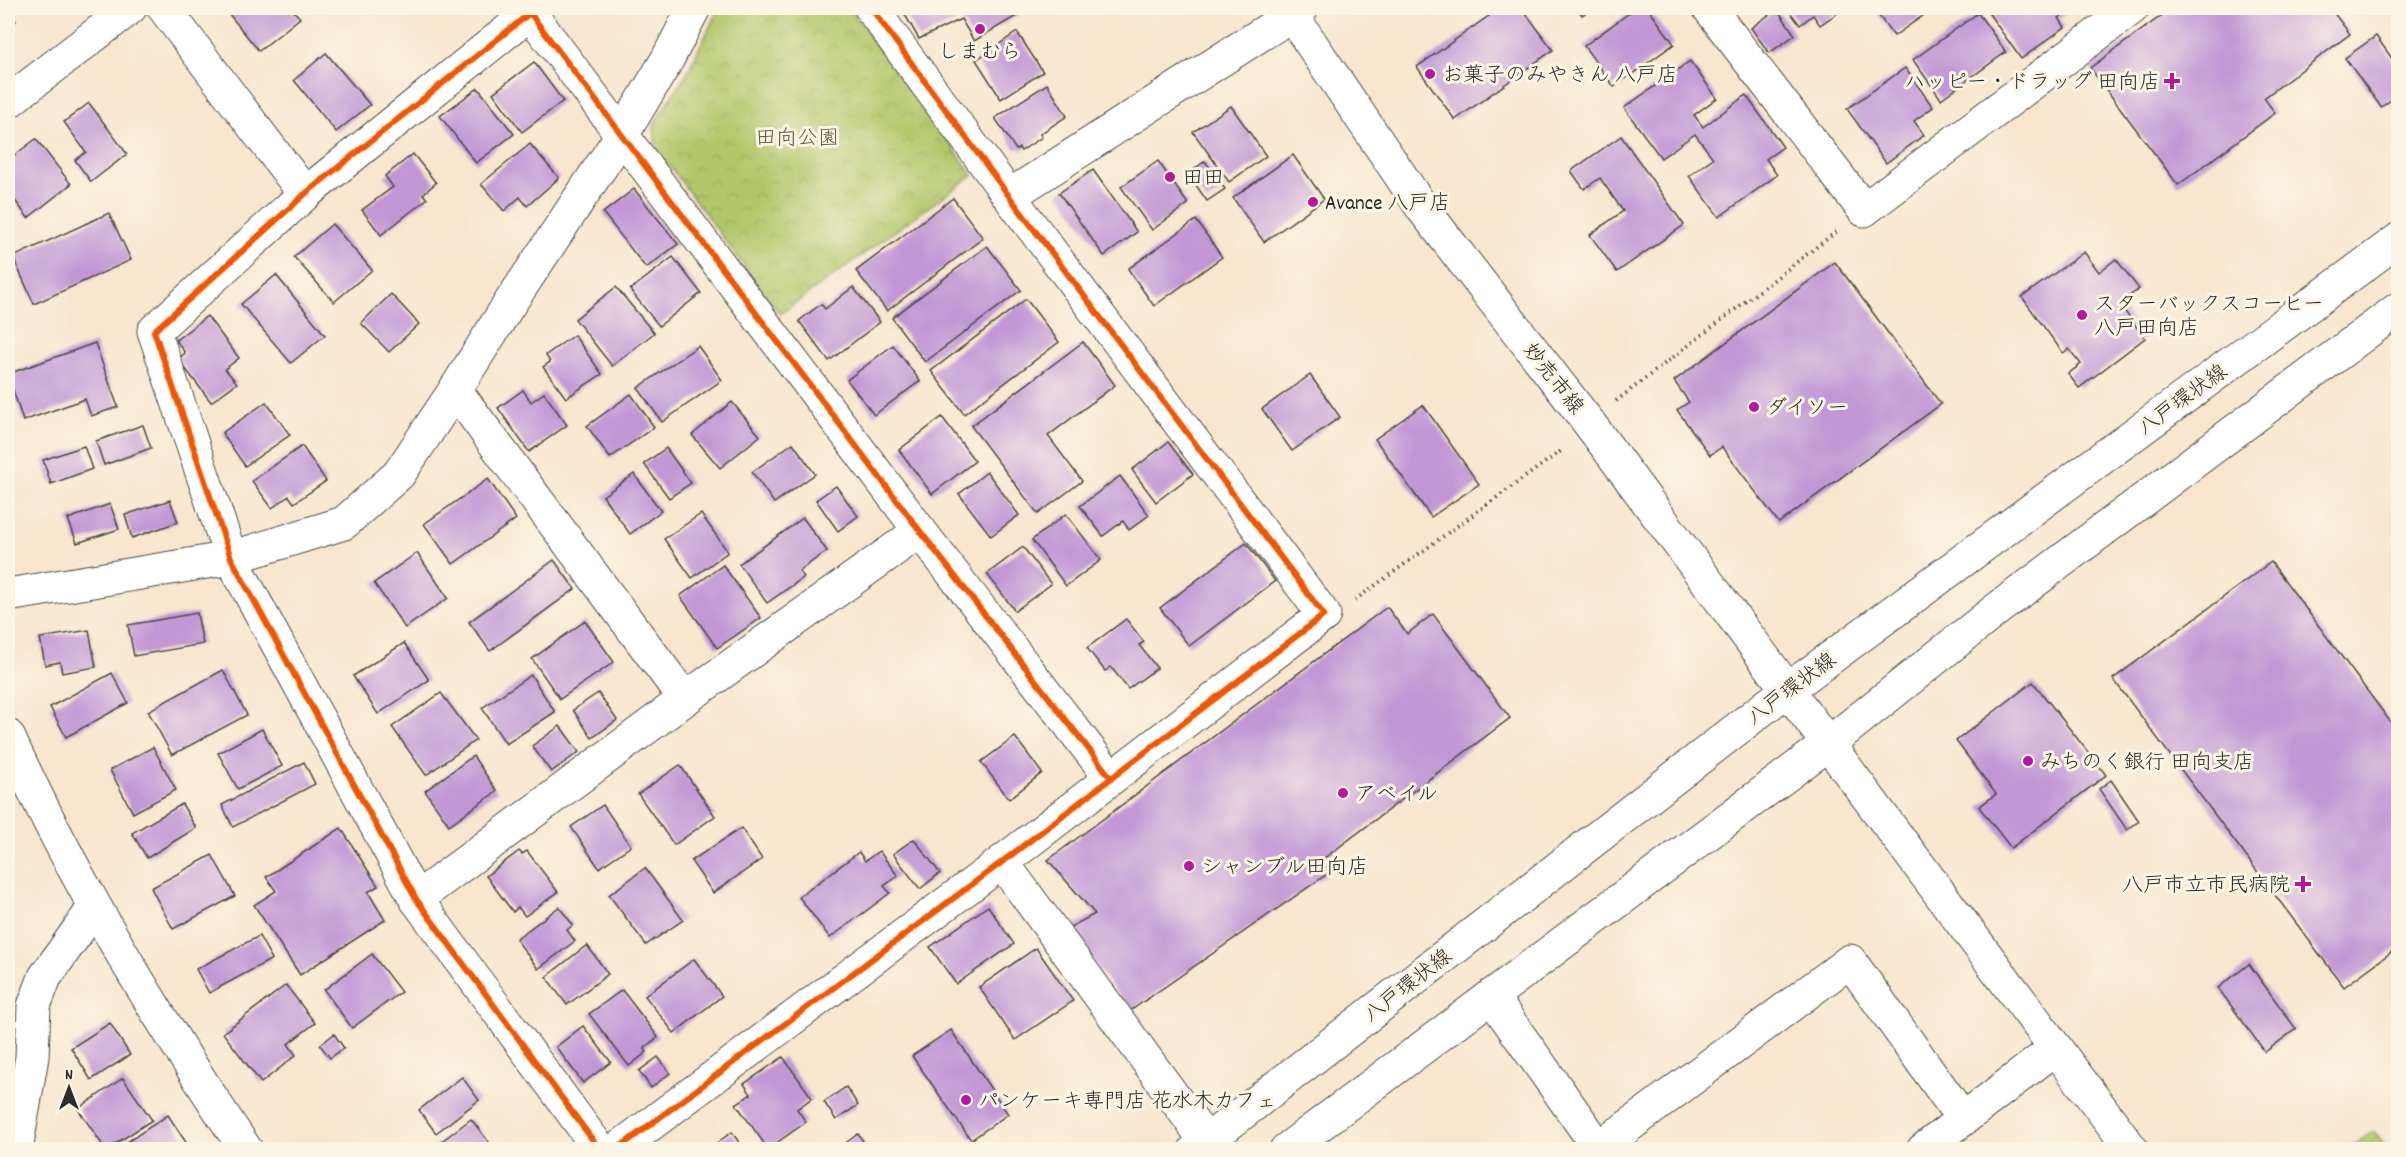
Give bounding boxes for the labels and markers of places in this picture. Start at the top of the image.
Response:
marker: しまむら [973,22,987,36]
place label: しまむら [938,39,1022,69]
place label: お菓子のみやきん 八戸店 [1442,62,1678,92]
marker: お菓子のみやきん 八戸店 [1423,67,1437,81]
place label: ハッピー・ドラッグ 田向店 [1904,69,2160,99]
marker: ハッピー・ドラッグ 田向店 [2165,74,2179,88]
place label: 田田 [1182,165,1224,195]
marker: 田田 [1163,170,1177,184]
place label: Avance 八戸店 [1325,190,1450,220]
marker: Avance 八戸店 [1306,195,1320,209]
place label: スターバックスコーヒー 八戸田向店 [2094,291,2324,345]
marker: スターバックスコーヒー 八戸田向店 [2075,308,2089,322]
place label: ダイソー [1766,395,1848,425]
marker: ダイソー [1747,400,1761,414]
place label: みちのく銀行 田向支店 [2040,749,2254,779]
marker: みちのく銀行 田向支店 [2021,754,2035,768]
place label: アベイル [1355,781,1438,811]
marker: アベイル [1336,786,1350,800]
place label: シャンブル田向店 [1201,854,1368,884]
marker: シャンブル田向店 [1182,859,1196,873]
place label: 八戸市立市民病院 [2122,872,2290,902]
marker: 八戸市立市民病院 [2294,875,2312,893]
place label: パンケーキ専門店 花水木カフェ [978,1088,1277,1118]
marker: パンケーキ専門店 花水木カフェ [959,1093,973,1107]

